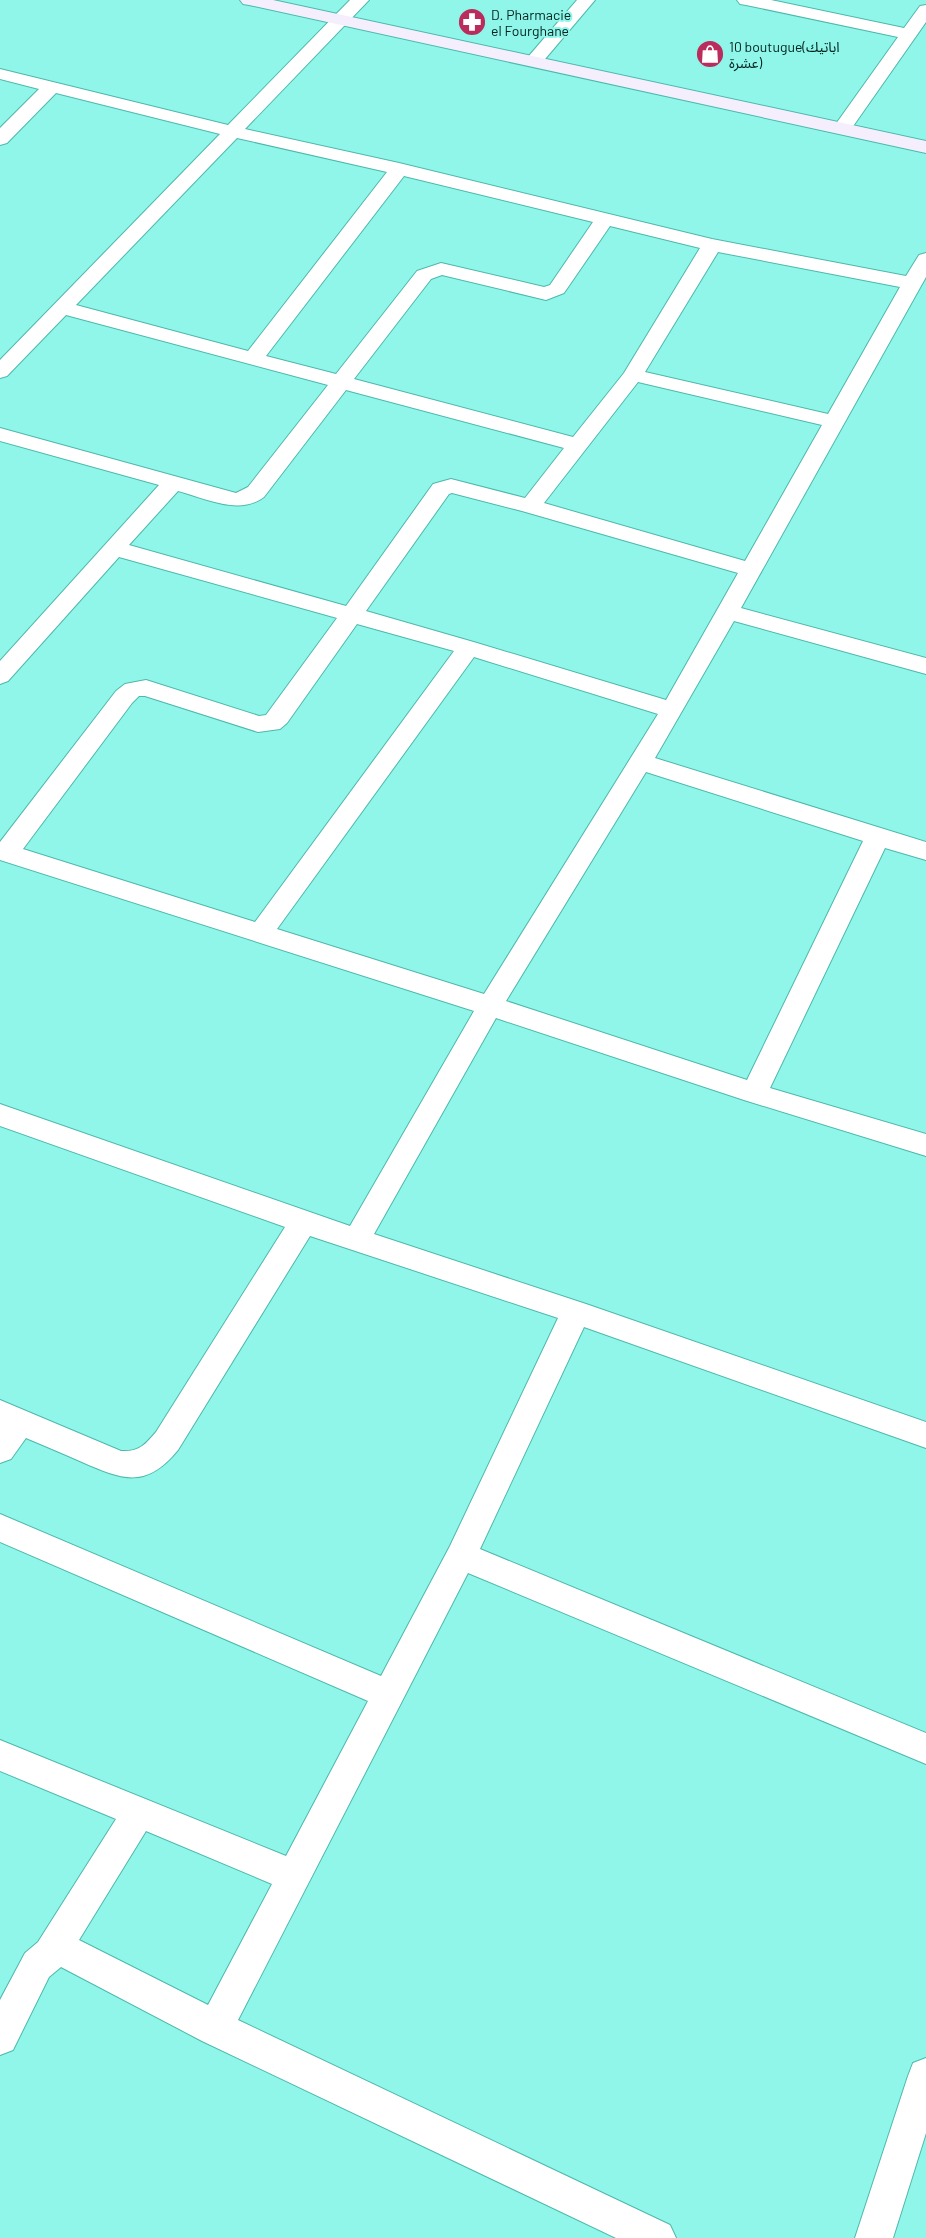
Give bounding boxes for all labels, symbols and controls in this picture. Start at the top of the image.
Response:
place label: D. Pharmacie el Fourghane [491,6,571,39]
pharmacy icon: D. Pharmacie el Fourghane [457,7,487,37]
place label: 10 boutugue(اباتيك عشرة) [729,38,840,72]
shop icon: 10 boutugue(اباتيك عشرة) [695,39,725,69]

